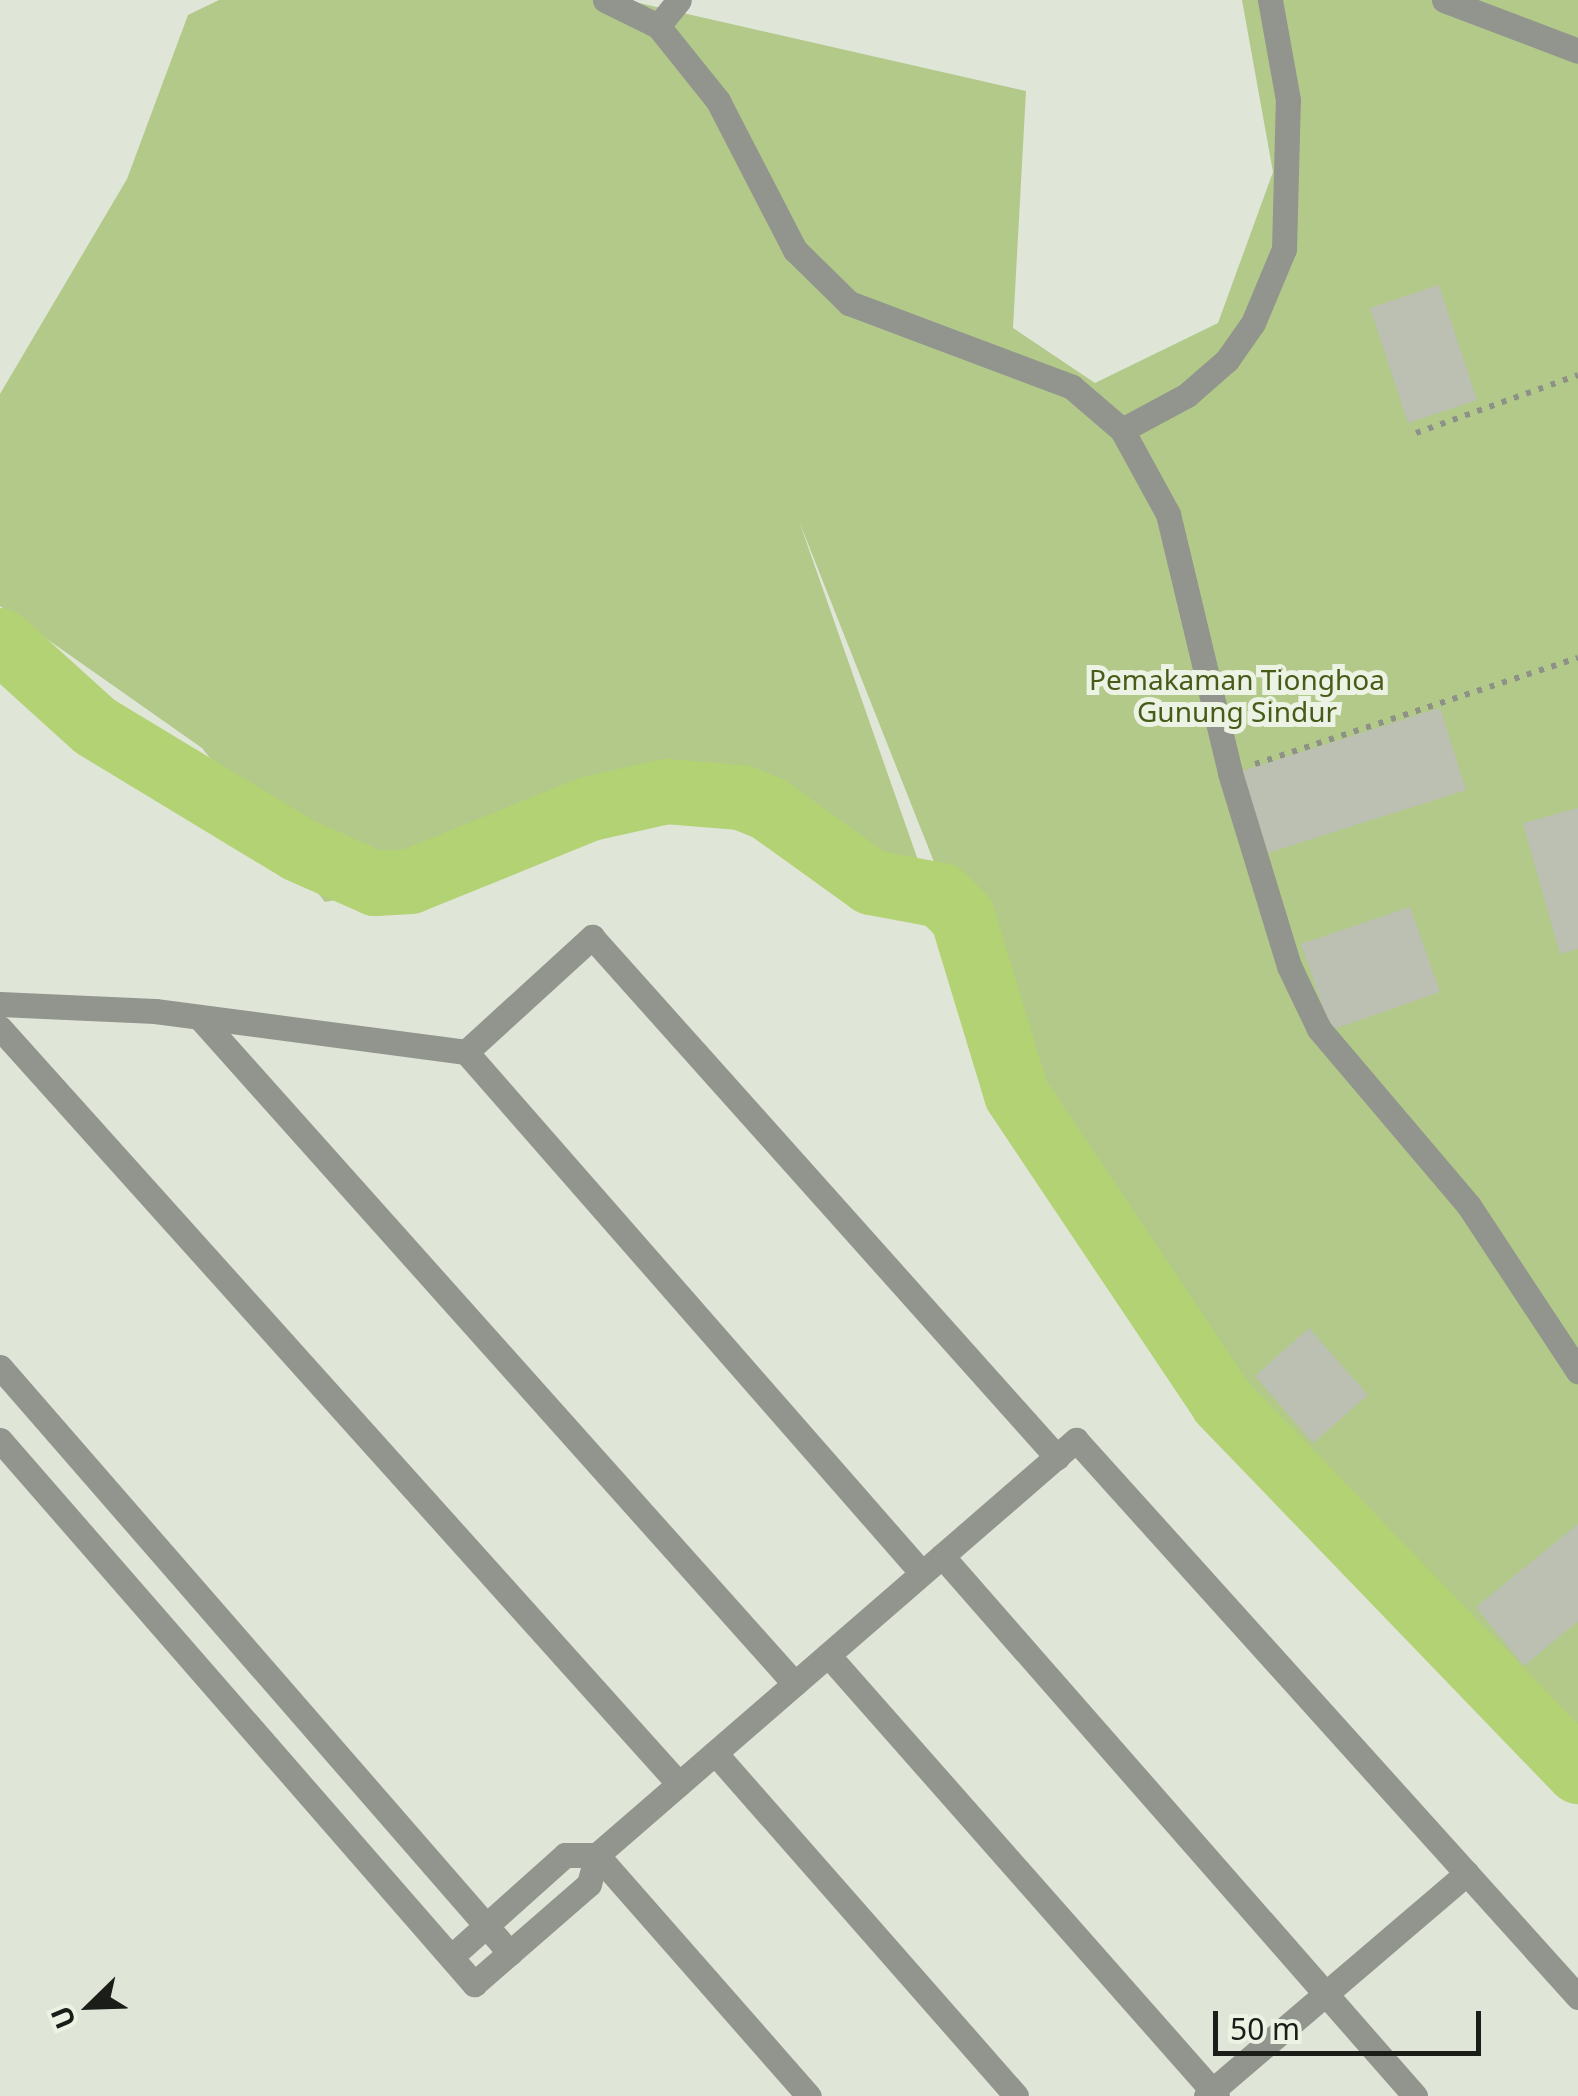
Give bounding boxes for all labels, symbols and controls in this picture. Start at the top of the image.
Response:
park label: Pemakaman Tionghoa Gunung Sindur [1089,662,1385,728]
north arrow [40,1956,140,2056]
scale bar [1218,1991,1486,2053]
text: U [41,2001,84,2035]
text: 50 m [1230,2008,1300,2049]

